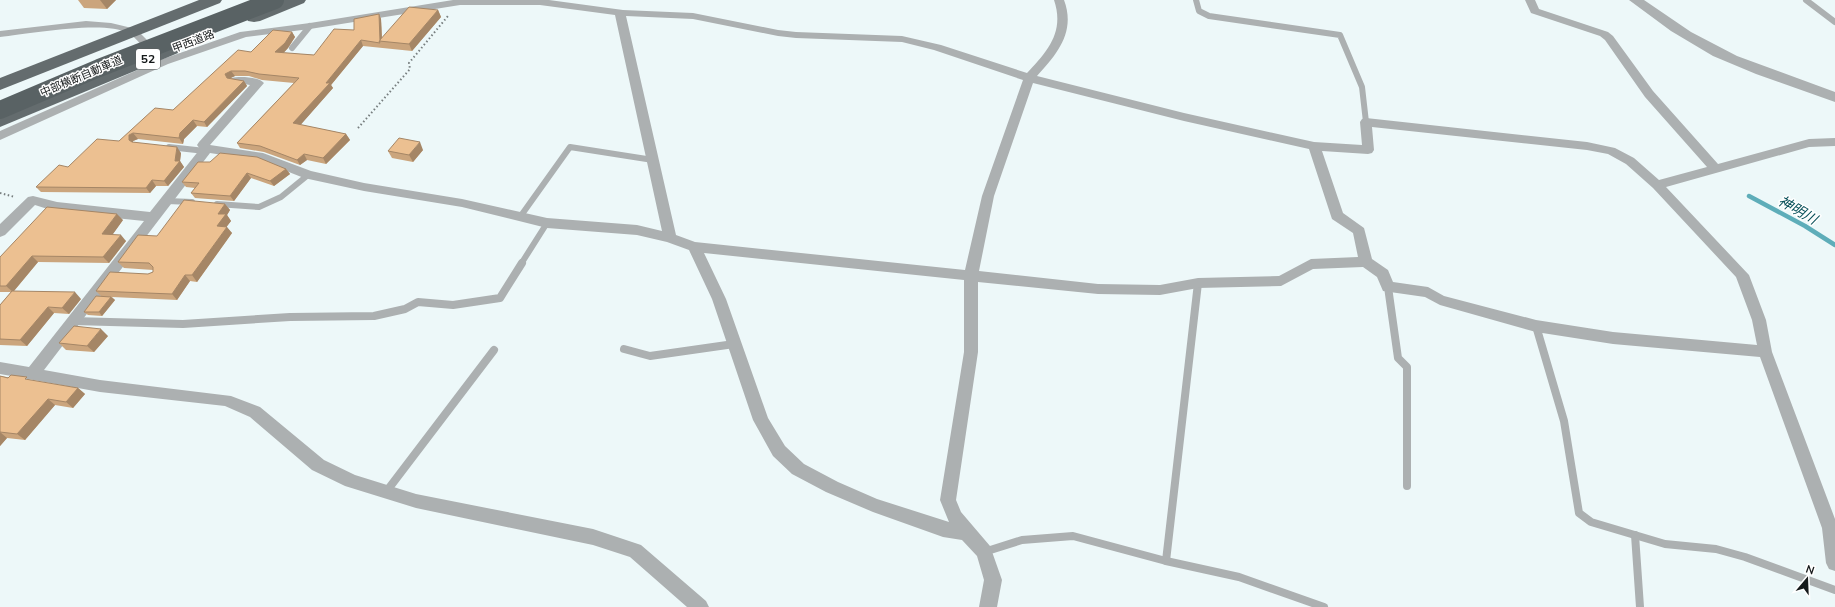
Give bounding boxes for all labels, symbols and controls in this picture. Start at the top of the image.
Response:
street label: 甲西道路 [170,27,216,56]
road number: 52 [136,49,160,69]
street label: 中部横断自動車道 [38,52,125,101]
water label: 神明川 [1775,192,1822,230]
north arrow [1787,559,1827,599]
text: N [1804,562,1816,578]

